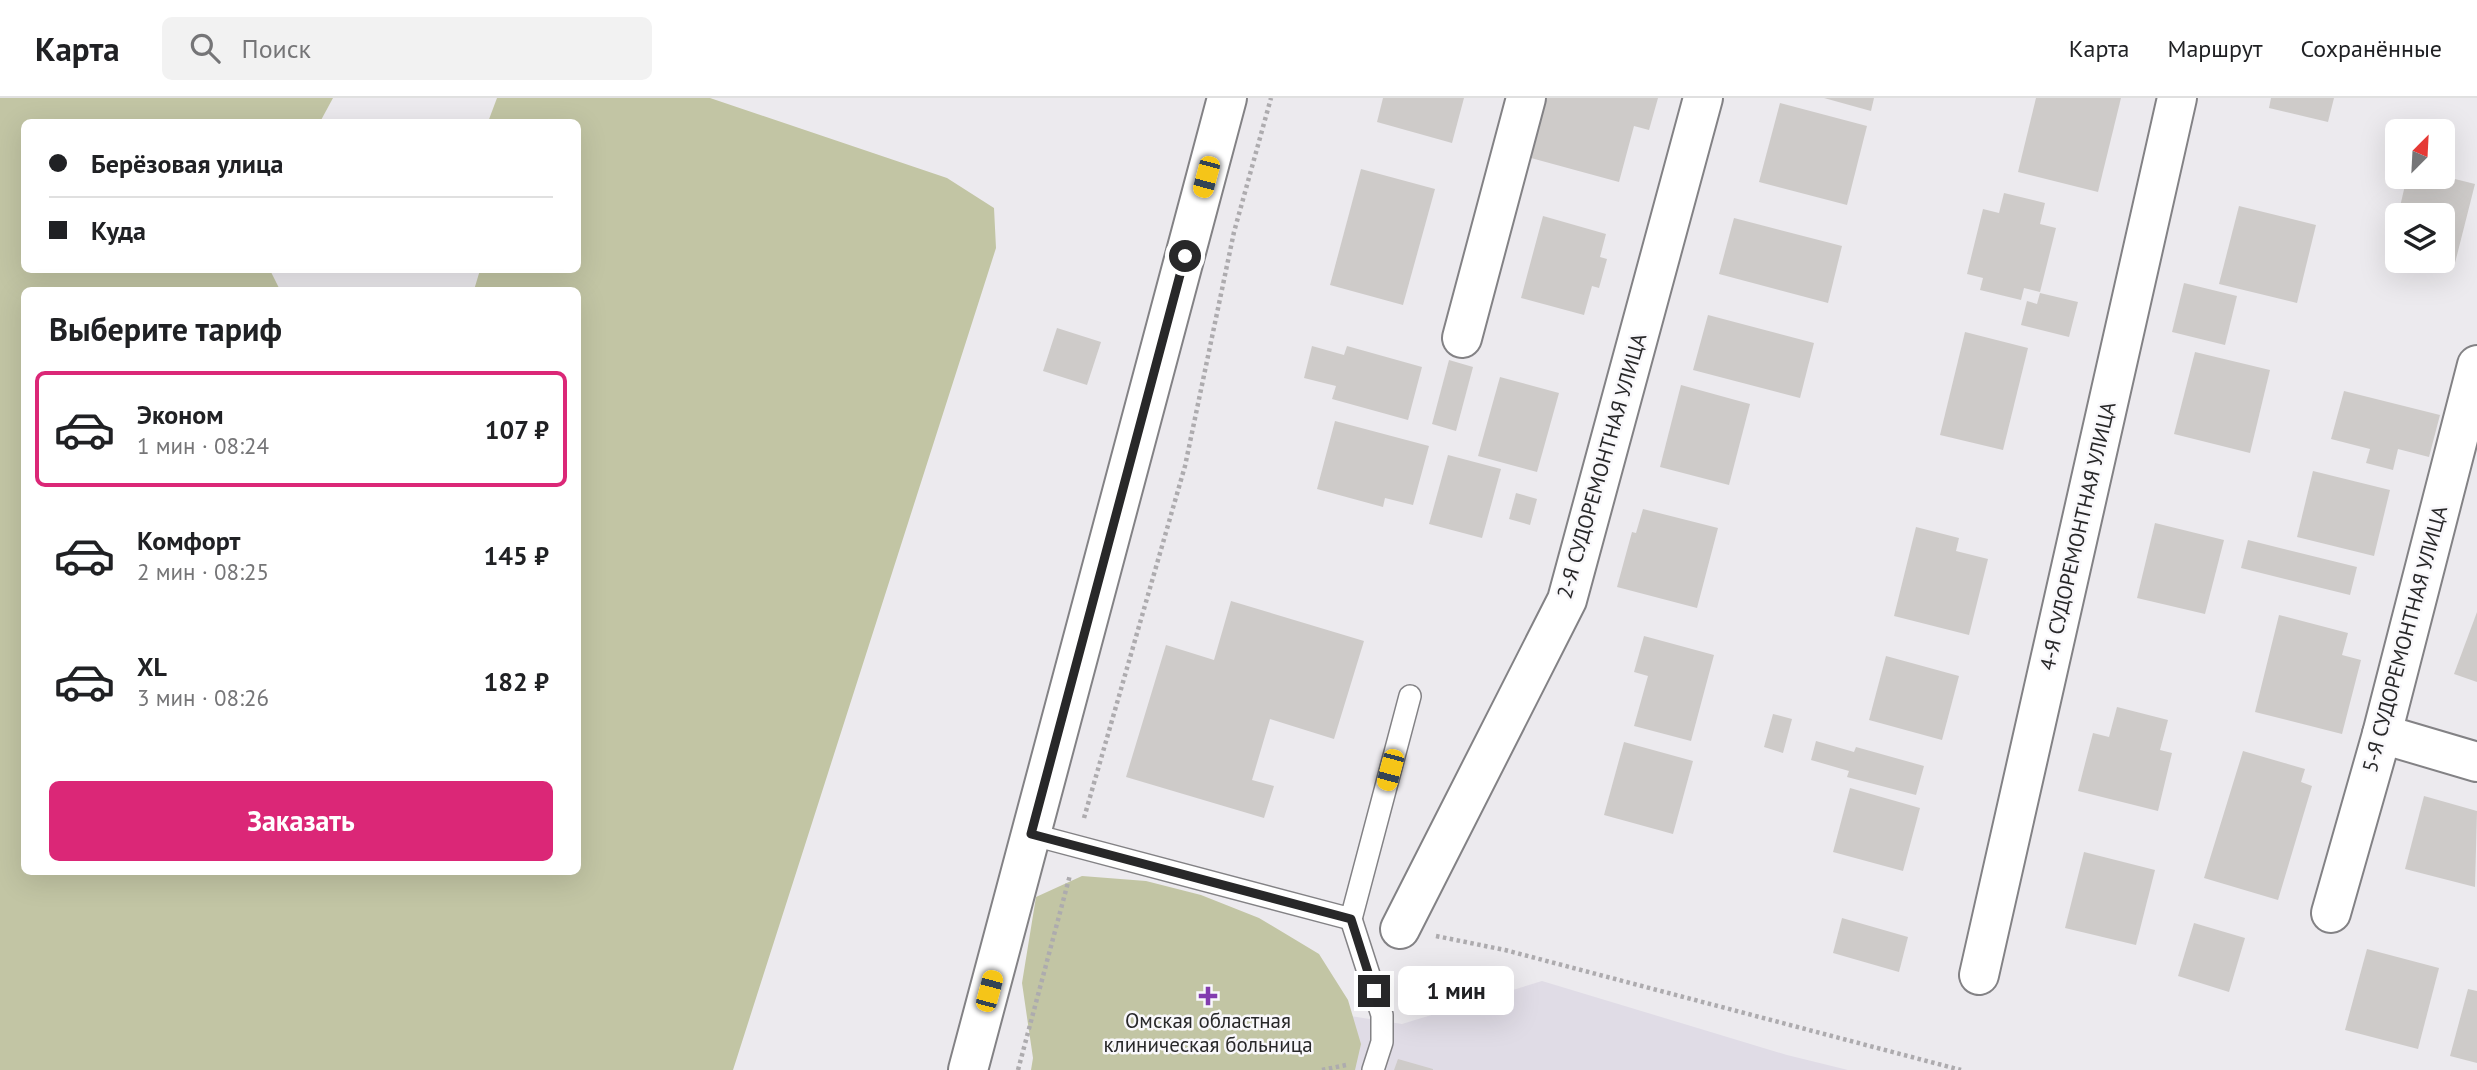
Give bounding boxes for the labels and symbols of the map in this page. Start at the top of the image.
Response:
north arrow [2385,119,2455,189]
car [1191,154,1222,200]
route start [1169,240,1201,272]
street label: 2-Я СУДОРЕМОНТНАЯ УЛИЦА [1551,329,1653,602]
street label: 4-Я СУДОРЕМОНТНАЯ УЛИЦА [2033,398,2122,673]
street label: 5-Я СУДОРЕМОНТНАЯ УЛИЦА [2356,502,2453,775]
car [1375,747,1406,793]
callout: 1 мин [1398,966,1514,1015]
car [974,968,1005,1014]
route end [1358,975,1390,1007]
marker: Омская областная клиническая больница [1198,986,1218,1006]
place label: Омская областная клиническая больница [1103,1007,1313,1058]

